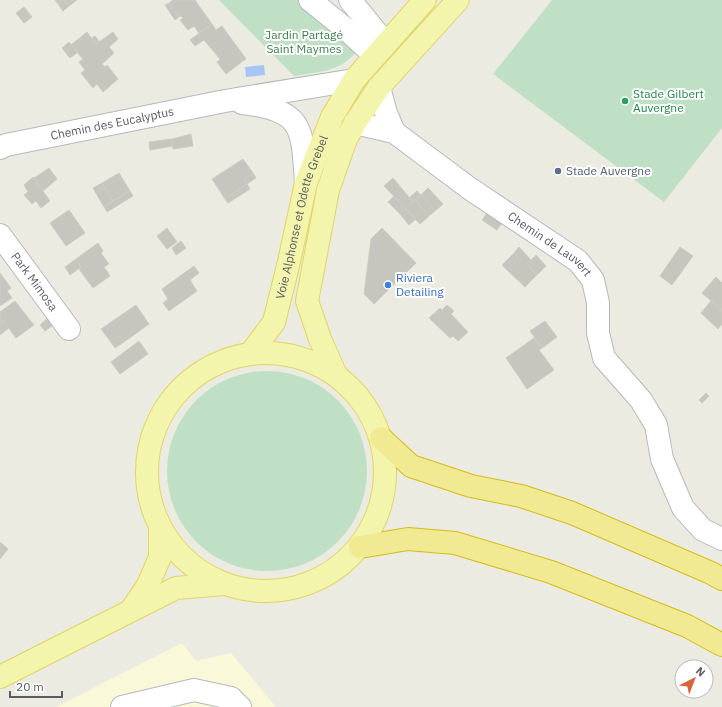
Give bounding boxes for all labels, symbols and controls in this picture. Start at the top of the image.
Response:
park label: Jardin Partagé Saint Maymes [265,27,343,56]
place label: Stade Gilbert Auvergne [633,86,704,115]
marker: Stade Gilbert Auvergne [620,96,630,106]
street label: Chemin des Eucalyptus [49,103,175,143]
street label: Voie Alphonse et Odette Grebel [272,133,331,301]
place label: Stade Auvergne [566,163,651,178]
marker: Stade Auvergne [553,166,563,176]
street label: Chemin de Lauvert [505,208,595,279]
street label: Park Mimosa [8,249,62,314]
place label: Riviera Detailing [396,270,444,299]
marker: Riviera Detailing [383,280,393,290]
north arrow [674,659,714,699]
text: N [693,664,708,679]
scale bar [10,673,62,699]
text: 20 m [16,679,44,694]

